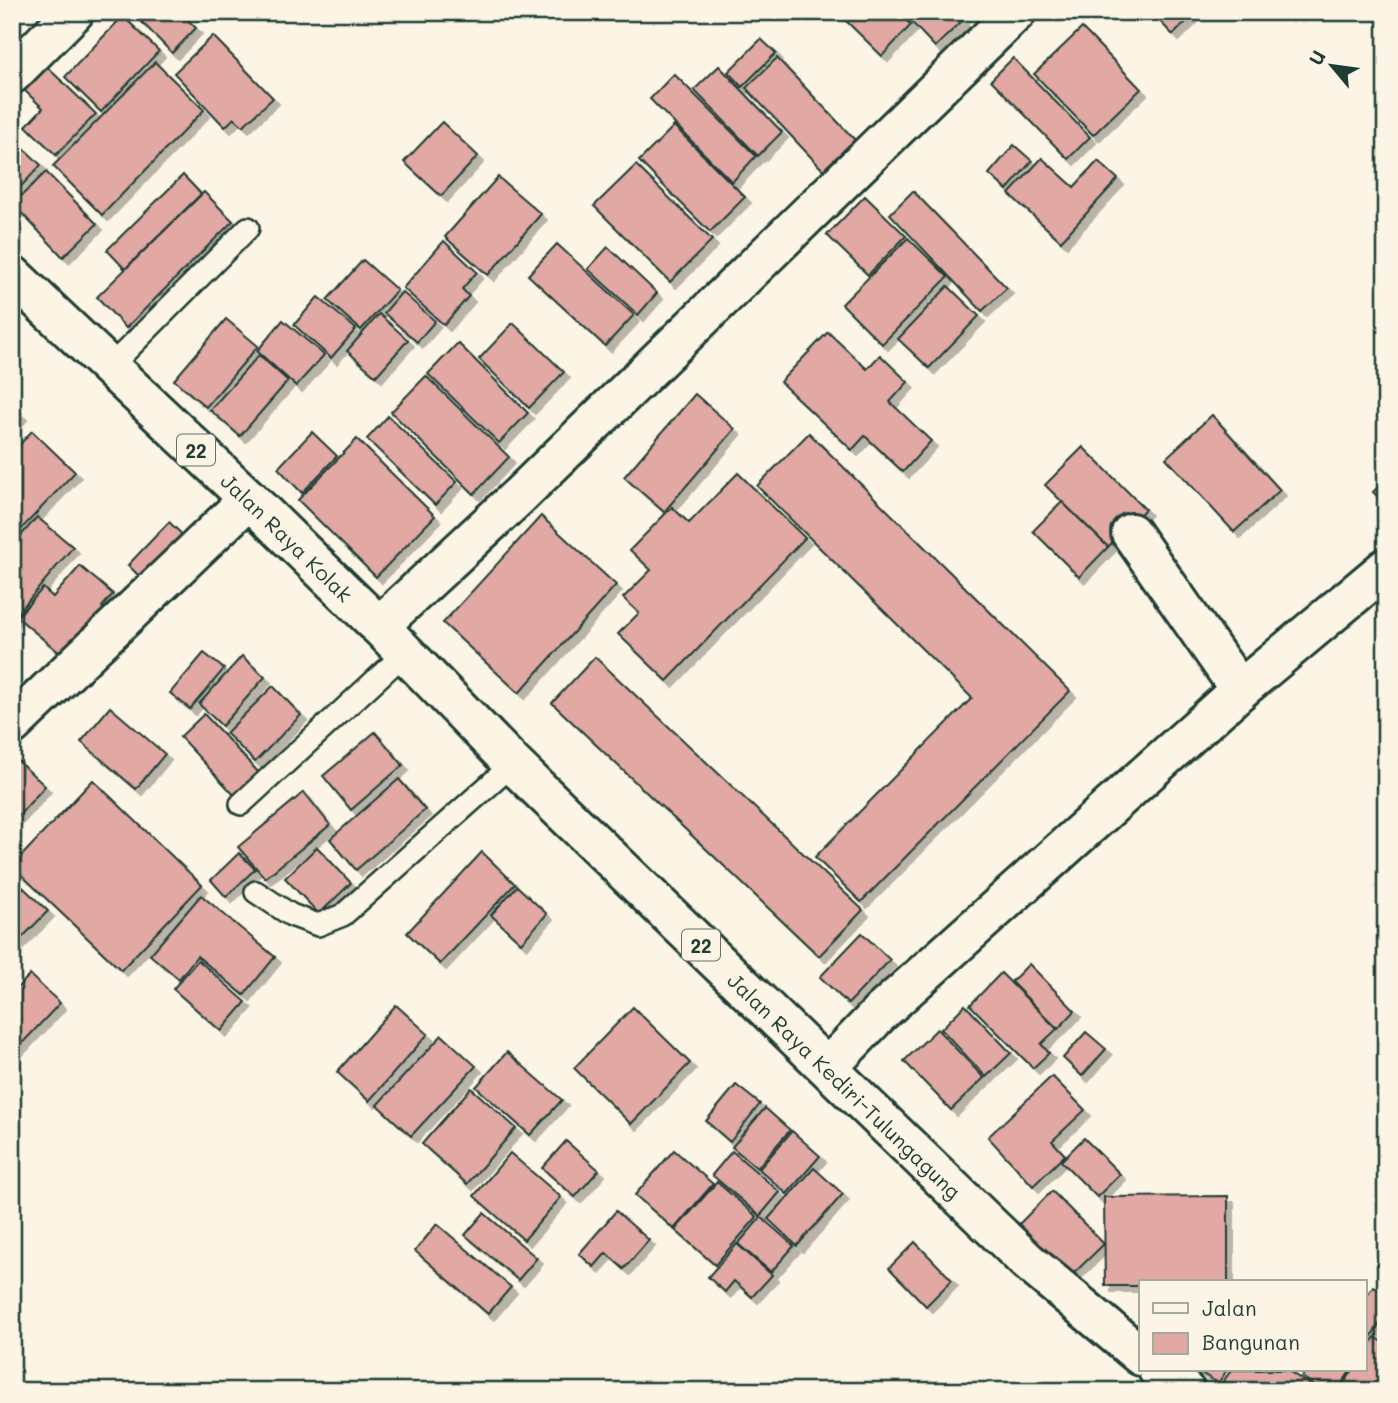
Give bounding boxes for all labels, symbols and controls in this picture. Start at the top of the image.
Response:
north arrow [1296,32,1366,102]
text: U [1303,46,1331,69]
road number: 22 [177,435,215,466]
street label: Jalan Raya Kolak [216,467,359,607]
road number: 22 [682,930,720,960]
street label: Jalan Raya Kediri-Tulungagung [723,966,967,1204]
legend [1139,1280,1366,1372]
text: Jalan [1202,1294,1257,1321]
text: Bangunan [1202,1328,1300,1355]

